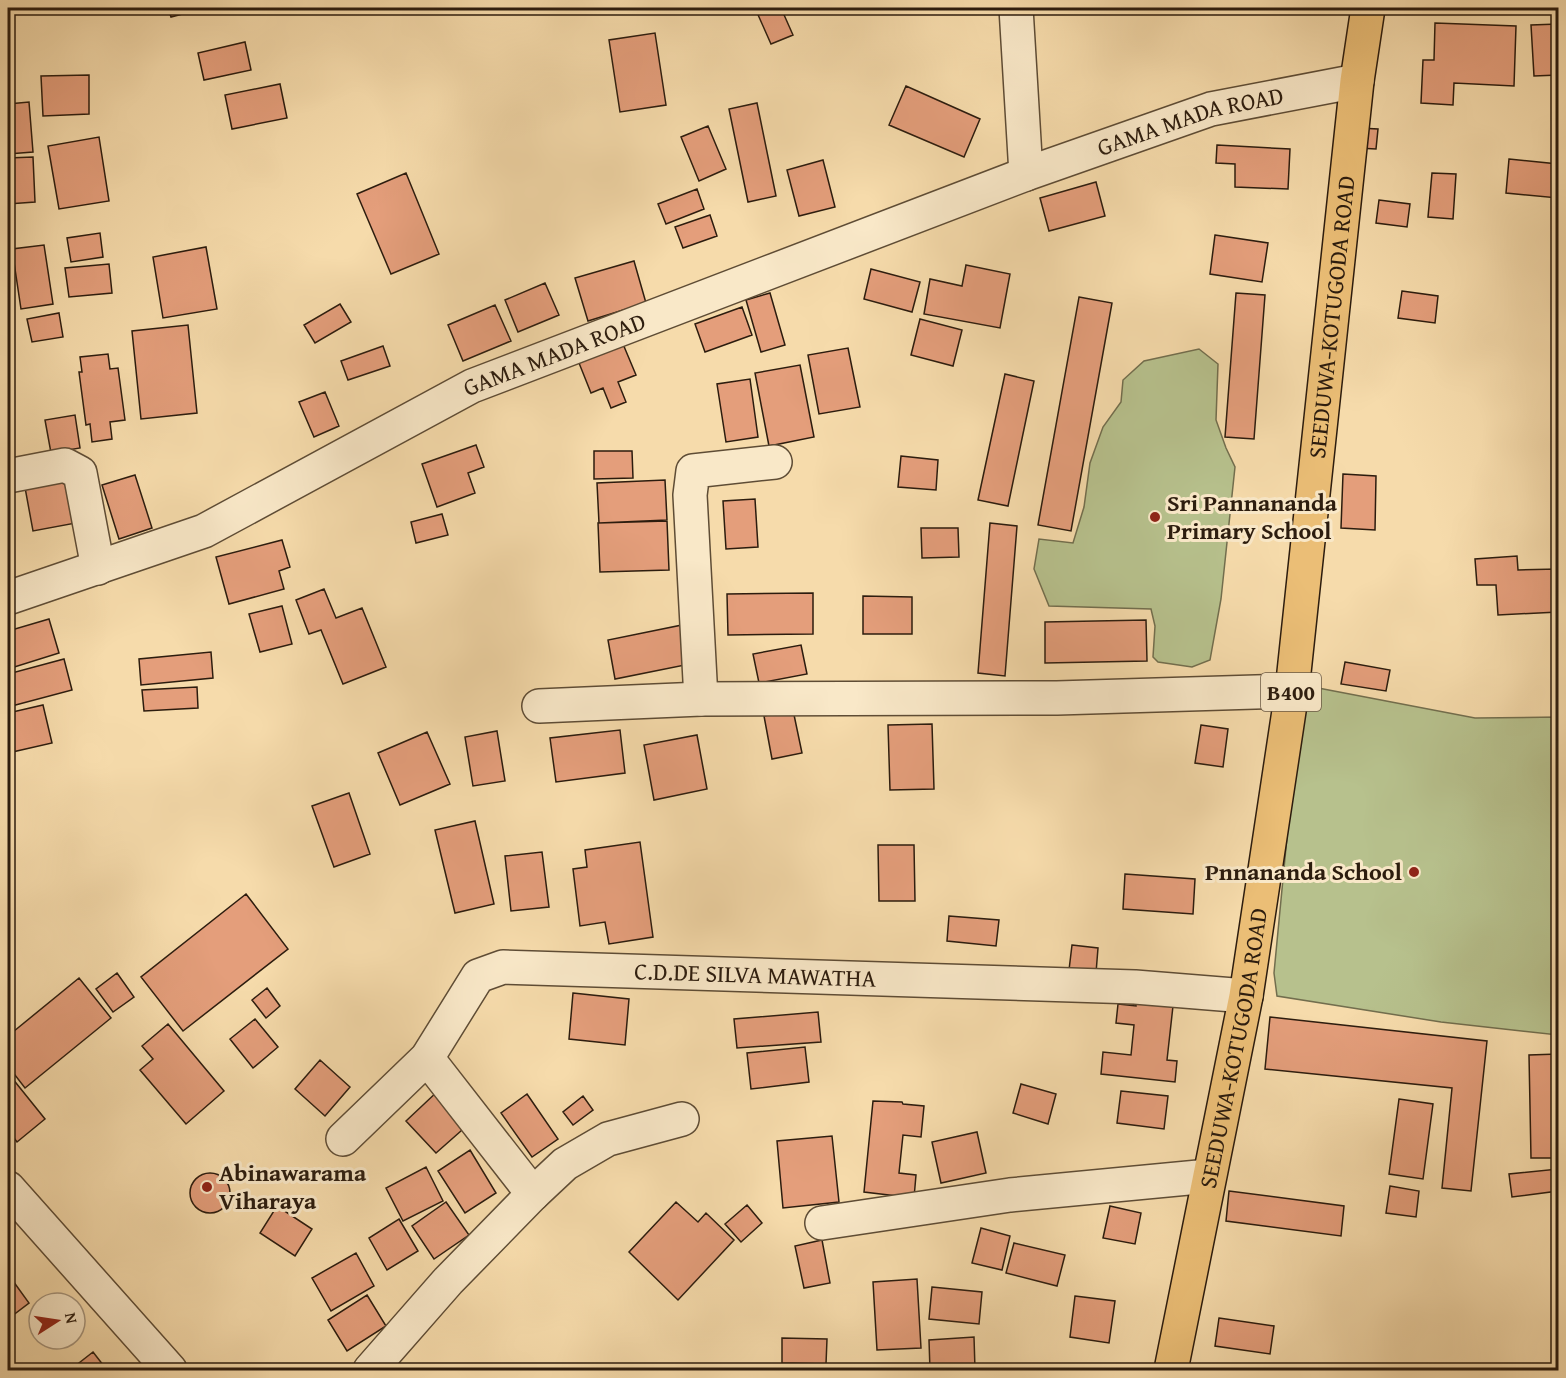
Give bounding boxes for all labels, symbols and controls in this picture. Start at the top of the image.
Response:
street label: GAMA MADA ROAD [1092,77,1286,165]
street label: SEEDUWA-KOTUGODA ROAD [1299,174,1364,460]
street label: GAMA MADA ROAD [456,303,651,405]
place label: Sri Pannananda Primary School [1167,485,1338,548]
marker: Sri Pannananda Primary School [1148,510,1162,524]
road number: B400 [1261,673,1321,711]
place label: Pnnananda School [1205,854,1403,889]
marker: Pnnananda School [1407,865,1421,879]
street label: SEEDUWA-KOTUGODA ROAD [1190,906,1276,1191]
street label: C.D.DE SILVA MAWATHA [634,953,877,996]
place label: Abinawarama Viharaya [219,1155,367,1218]
marker: Abinawarama Viharaya [200,1180,214,1194]
north arrow [27,1291,87,1351]
text: N [59,1310,85,1326]

